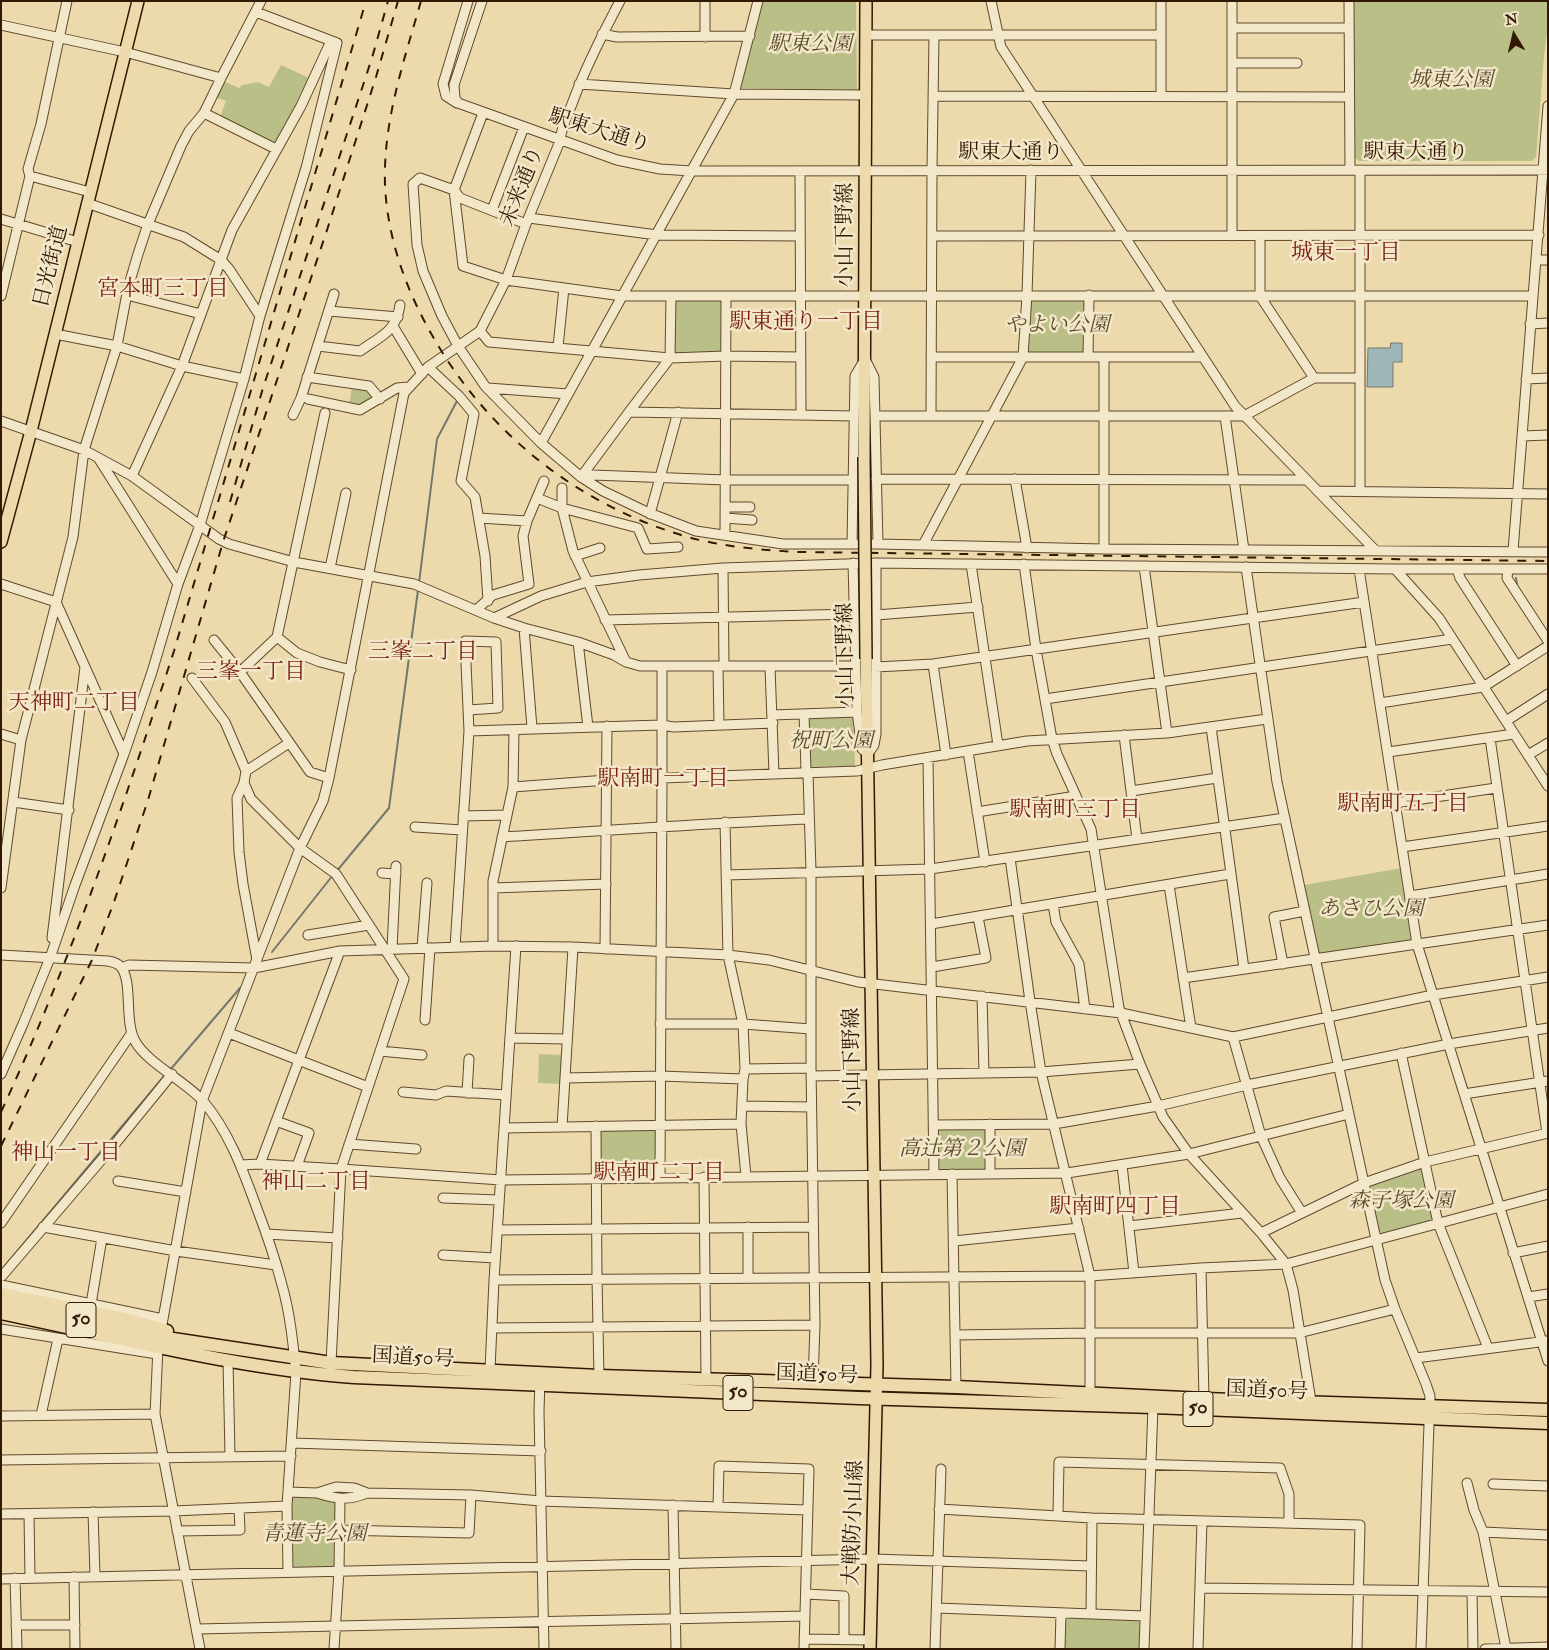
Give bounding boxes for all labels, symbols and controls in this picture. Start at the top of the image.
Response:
north arrow [1489,10,1539,60]
text: N [1504,10,1519,29]
park label: 駅東公園 [768,32,852,58]
park label: 城東公園 [1409,68,1493,94]
street label: 駅東大通り [545,105,653,159]
street label: 駅東大通り [959,140,1063,166]
street label: 駅東大通り [1364,140,1468,166]
street label: 未来通り [496,143,550,231]
street label: 小山下野線 [833,183,859,287]
street label: 日光街道 [30,223,74,311]
district label: 城東一丁目 [1291,241,1401,267]
district label: 宮本町三丁目 [97,277,229,303]
district label: 駅東通り一丁目 [729,310,883,336]
park label: やよい公園 [1005,313,1109,339]
street label: 小山下野線 [833,602,861,708]
district label: 三峯二丁目 [368,640,478,666]
district label: 三峯一丁目 [196,660,306,686]
district label: 天神町二丁目 [8,691,140,717]
park label: 祝町公園 [789,729,873,755]
district label: 駅南町一丁目 [597,767,729,793]
district label: 駅南町五丁目 [1337,792,1469,818]
district label: 駅南町三丁目 [1009,798,1141,824]
park label: あさひ公園 [1319,897,1423,923]
street label: 小山下野線 [840,1007,868,1113]
park label: 高辻第２公園 [899,1137,1025,1163]
district label: 神山一丁目 [11,1141,121,1167]
district label: 駅南町二丁目 [593,1161,725,1187]
district label: 神山二丁目 [261,1170,371,1196]
park label: 森子塚公園 [1349,1189,1453,1215]
district label: 駅南町四丁目 [1049,1195,1181,1221]
road number: 50 [66,1302,96,1338]
street label: 国道50号 [371,1344,455,1374]
street label: 国道50号 [775,1362,859,1390]
road number: 50 [723,1376,753,1410]
street label: 国道50号 [1225,1378,1309,1406]
road number: 50 [1183,1392,1213,1426]
street label: 大戦防小山線 [840,1460,870,1586]
park label: 青蓮寺公園 [262,1522,366,1548]

